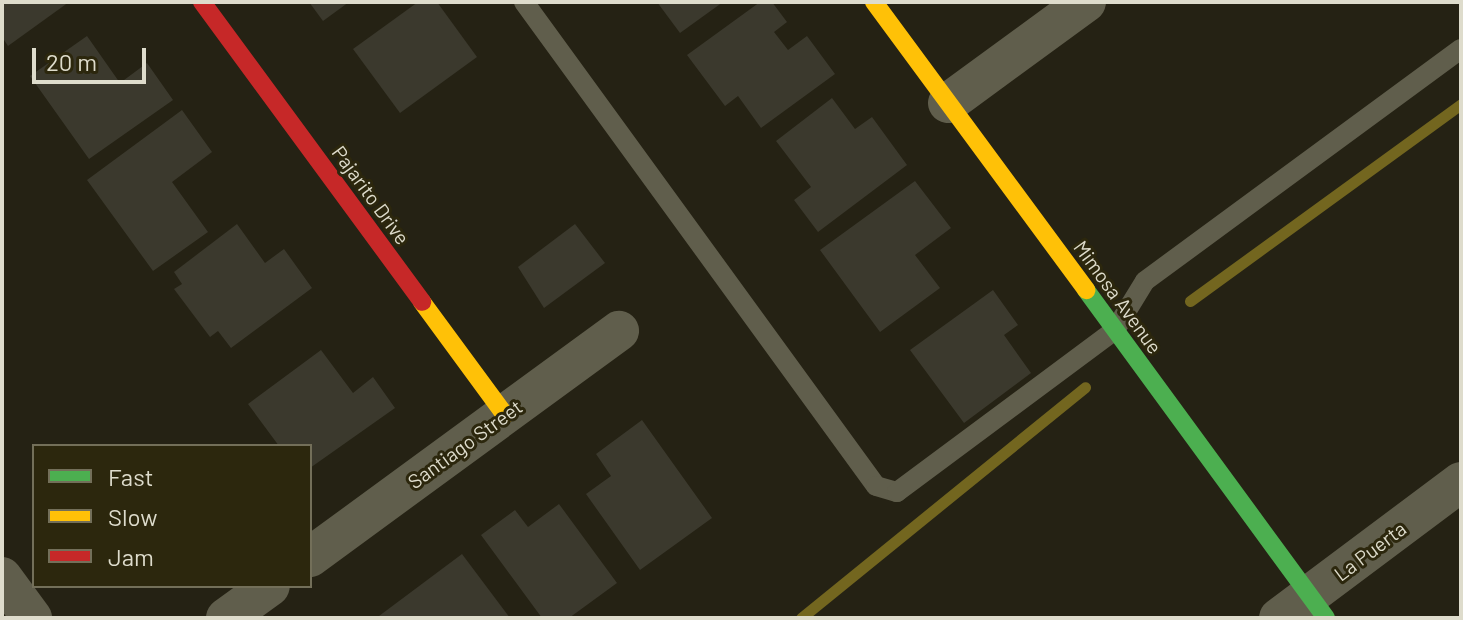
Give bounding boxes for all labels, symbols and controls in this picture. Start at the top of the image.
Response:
scale bar [36,32,150,82]
text: 20 m [46,47,97,76]
street label: Pajarito Drive [327,141,415,249]
street label: Mimosa Avenue [1069,236,1167,358]
street label: Santiago Street [403,394,527,494]
legend [32,444,312,588]
text: Fast [108,462,153,491]
text: Slow [108,502,157,531]
street label: La Puerta [1329,516,1411,586]
text: Jam [108,542,154,571]

